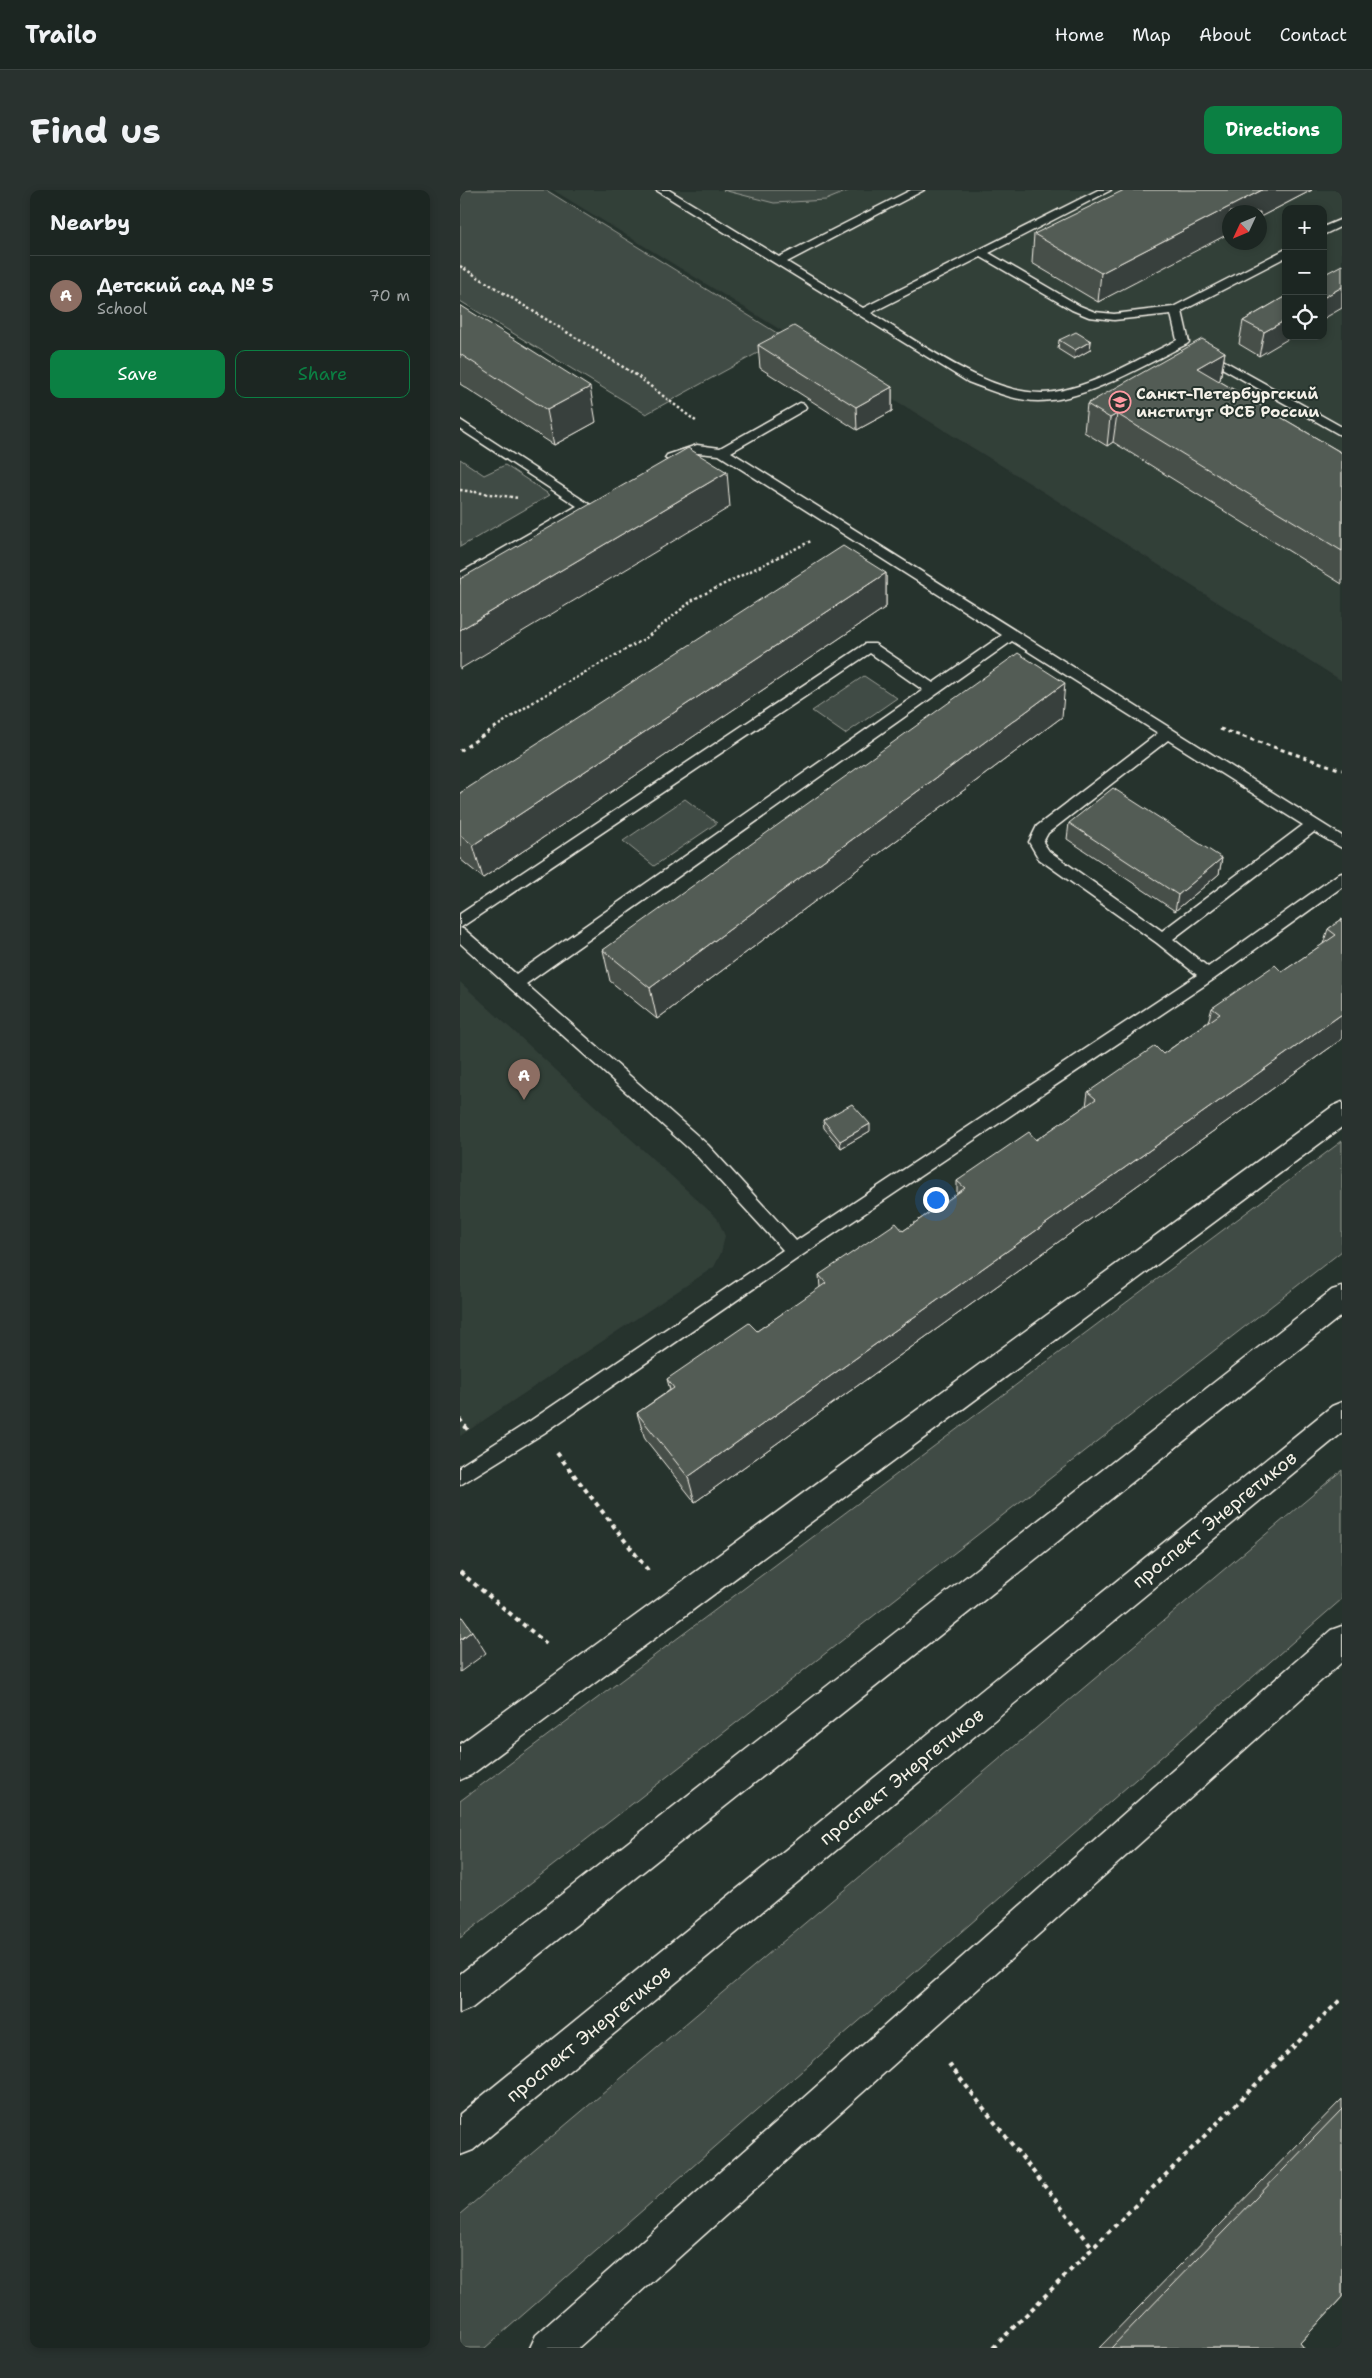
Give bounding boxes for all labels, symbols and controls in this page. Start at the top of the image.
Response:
text: Trailo [25,19,97,51]
text: Home [1055,23,1104,47]
text: Map [1132,23,1171,47]
text: About [1199,23,1252,47]
text: Contact [1280,23,1347,47]
button: Directions [1204,106,1342,154]
text: Find us [30,107,161,154]
north arrow [1222,205,1267,250]
map controls [1282,205,1327,340]
button: + [1282,205,1327,250]
text: Nearby [50,209,130,237]
button: − [1282,250,1327,295]
text: Детский сад № 5 [97,273,274,298]
text: A [60,285,72,306]
text: 70 m [369,285,410,306]
button: locate [1282,295,1327,340]
text: School [97,298,147,319]
button: Save [50,350,225,398]
button: Share [235,350,410,398]
place label: Санкт-Петербургский институт ФСБ России [1136,383,1319,422]
school or university icon: Санкт-Петербургский институт ФСБ России [1108,390,1132,414]
pin: A [508,1059,540,1100]
your location [923,1187,949,1213]
street label: проспект Энергетиков [1127,1445,1302,1594]
street label: проспект Энергетиков [814,1702,989,1851]
street label: проспект Энергетиков [501,1959,676,2108]

